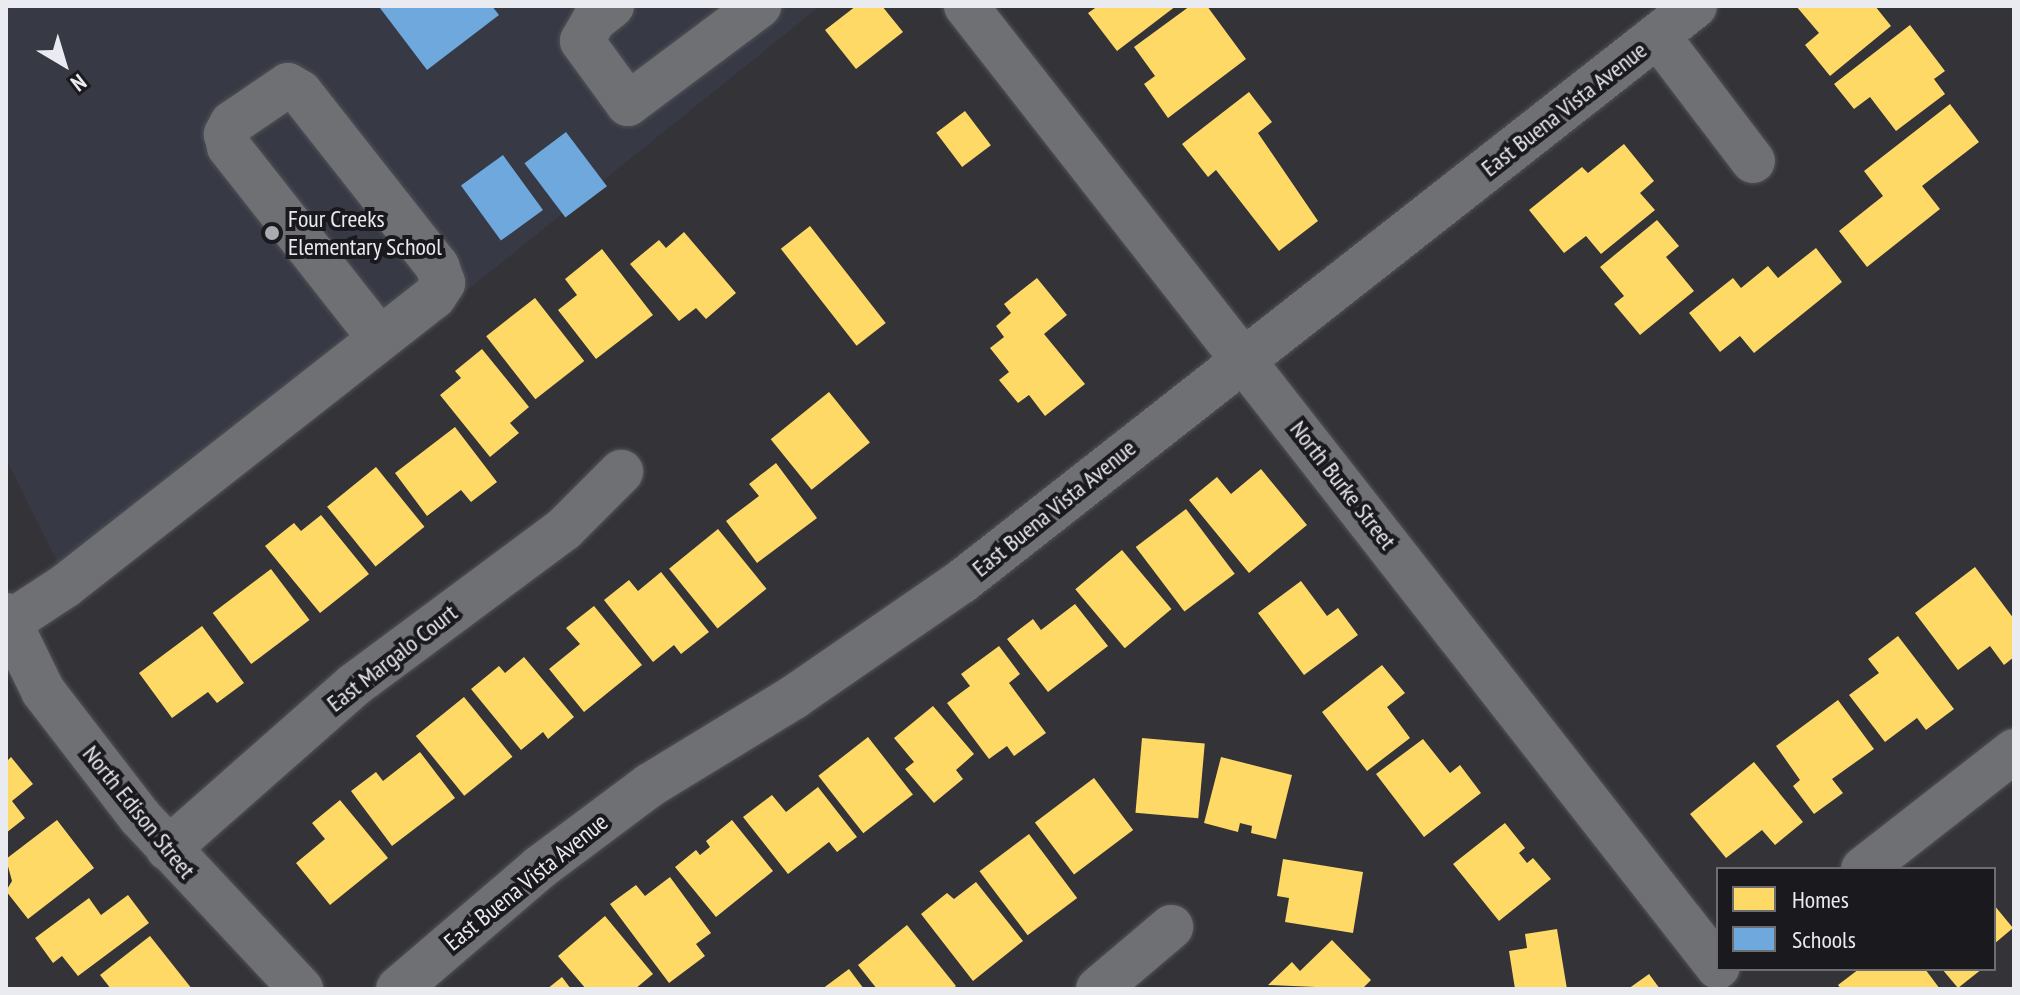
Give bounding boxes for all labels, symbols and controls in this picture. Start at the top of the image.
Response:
north arrow [24,24,104,104]
street label: East Buena Vista Avenue [1475,35,1653,183]
text: N [65,68,92,98]
place label: Four Creeks Elementary School [288,205,442,261]
marker: Four Creeks Elementary School [263,224,281,242]
street label: North Burke Street [1284,415,1402,555]
street label: East Buena Vista Avenue [966,433,1142,583]
street label: East Margalo Court [321,598,463,718]
street label: North Edison Street [77,740,201,884]
street label: East Buena Vista Avenue [438,807,614,957]
legend [1716,867,1996,971]
text: Homes [1792,884,1849,915]
text: Schools [1792,924,1856,955]

